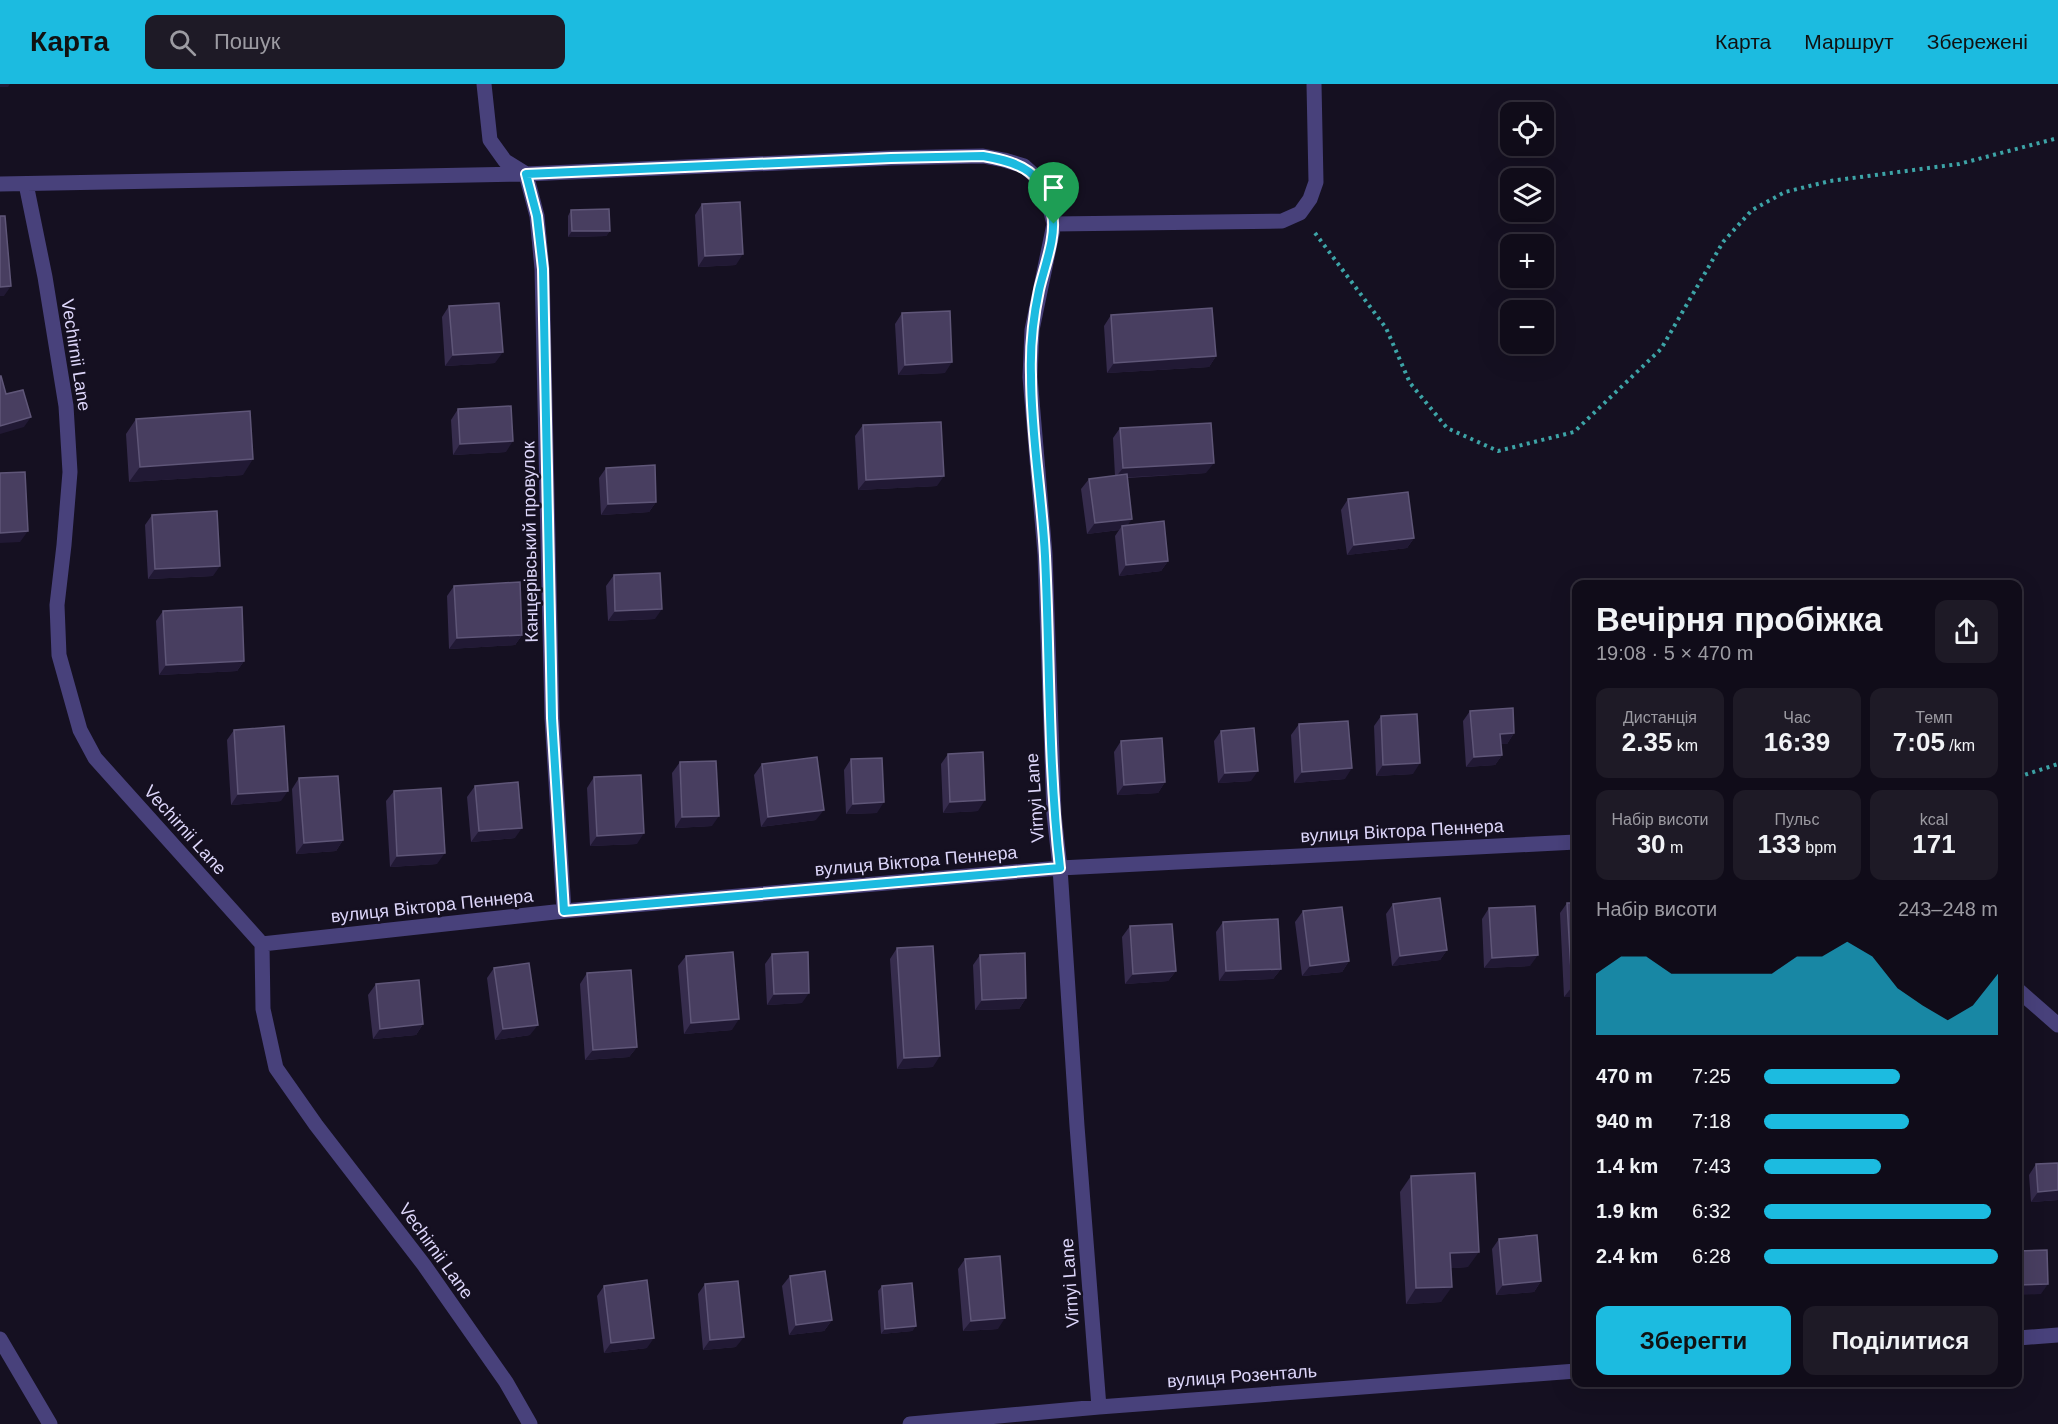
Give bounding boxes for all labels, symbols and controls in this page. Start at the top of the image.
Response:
search box [145,15,565,69]
text: Карта [30,26,109,57]
icon: search [166,26,199,59]
text: Пошук [214,29,280,54]
text: Карта [1715,30,1771,53]
text: Маршрут [1804,30,1894,53]
text: Збережені [1927,30,2028,53]
map controls [1500,102,1554,354]
button: locate [1500,102,1554,156]
pin [1028,162,1079,224]
button: layers [1500,168,1554,222]
icon: arrive [1037,171,1070,204]
button: + [1500,234,1554,288]
street label: Vechirnii Lane [57,298,95,412]
button: − [1500,300,1554,354]
street label: Канцерівський провулок [518,441,542,643]
button: share [1935,600,1998,663]
text: Вечірня пробіжка [1596,601,1882,638]
text: 19:08 · 5 × 470 m [1596,642,1753,664]
text: Дистанція [1623,709,1697,726]
text: Час [1783,709,1811,726]
text: Темп [1915,709,1953,726]
text: 2.35 [1622,727,1672,757]
text: 16:39 [1764,727,1830,757]
text: 7:05 [1893,727,1945,757]
text: km [1672,737,1698,754]
text: /km [1945,737,1975,754]
street label: Virnyi Lane [1022,753,1048,843]
street label: Vechirnii Lane [140,781,230,879]
text: Набір висоти [1612,811,1708,828]
text: Пульс [1775,811,1819,828]
text: kcal [1920,811,1948,828]
street label: вулиця Віктора Пеннера [1300,816,1505,846]
text: 30 [1637,829,1666,859]
text: 133 [1758,829,1801,859]
text: 171 [1912,829,1956,859]
text: m [1666,839,1683,856]
text: bpm [1801,839,1836,856]
street label: вулиця Віктора Пеннера [814,842,1019,880]
street label: вулиця Віктора Пеннера [330,885,535,927]
text: Набір висоти [1596,898,1717,920]
text: 243–248 m [1898,898,1998,920]
text: 470 m [1596,1065,1653,1087]
text: 7:25 [1692,1065,1731,1087]
text: 940 m [1596,1110,1653,1132]
text: 7:18 [1692,1110,1731,1132]
text: 1.4 km [1596,1155,1658,1177]
text: 7:43 [1692,1155,1731,1177]
street label: Vechirnii Lane [395,1199,477,1303]
text: 1.9 km [1596,1200,1658,1222]
text: 6:32 [1692,1200,1731,1222]
street label: Virnyi Lane [1057,1238,1083,1328]
text: 2.4 km [1596,1245,1658,1267]
text: 6:28 [1692,1245,1731,1267]
button: Зберегти [1596,1306,1791,1375]
button: Поділитися [1803,1306,1998,1375]
street label: вулиця Розенталь [1166,1361,1318,1391]

